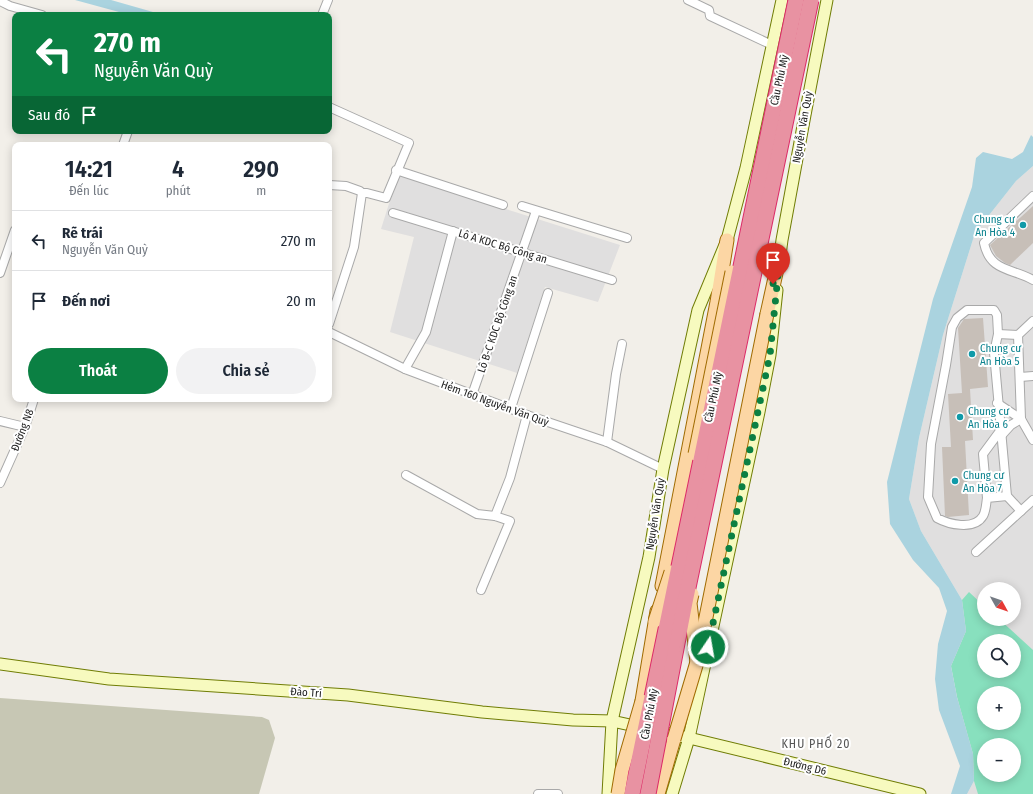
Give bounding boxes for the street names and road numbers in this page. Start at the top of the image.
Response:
street label: Cầu Phú Mỹ [768,53,791,107]
street label: Nguyễn Văn Quỳ [790,90,815,164]
street label: Lô A KDC Bộ Công an [457,227,549,266]
street label: Lô B-C KDC Bộ Công an [475,274,520,374]
street label: Cầu Phú Mỹ [702,370,725,424]
street label: Hẻm 160 Nguyễn Văn Quỳ [439,378,551,429]
street label: Đường N8 [9,407,37,453]
street label: Nguyễn Văn Quỳ [643,477,668,551]
street label: Đào Trí [290,685,322,700]
street label: Cầu Phú Mỹ [638,687,661,741]
street label: Đường D6 [782,755,828,778]

